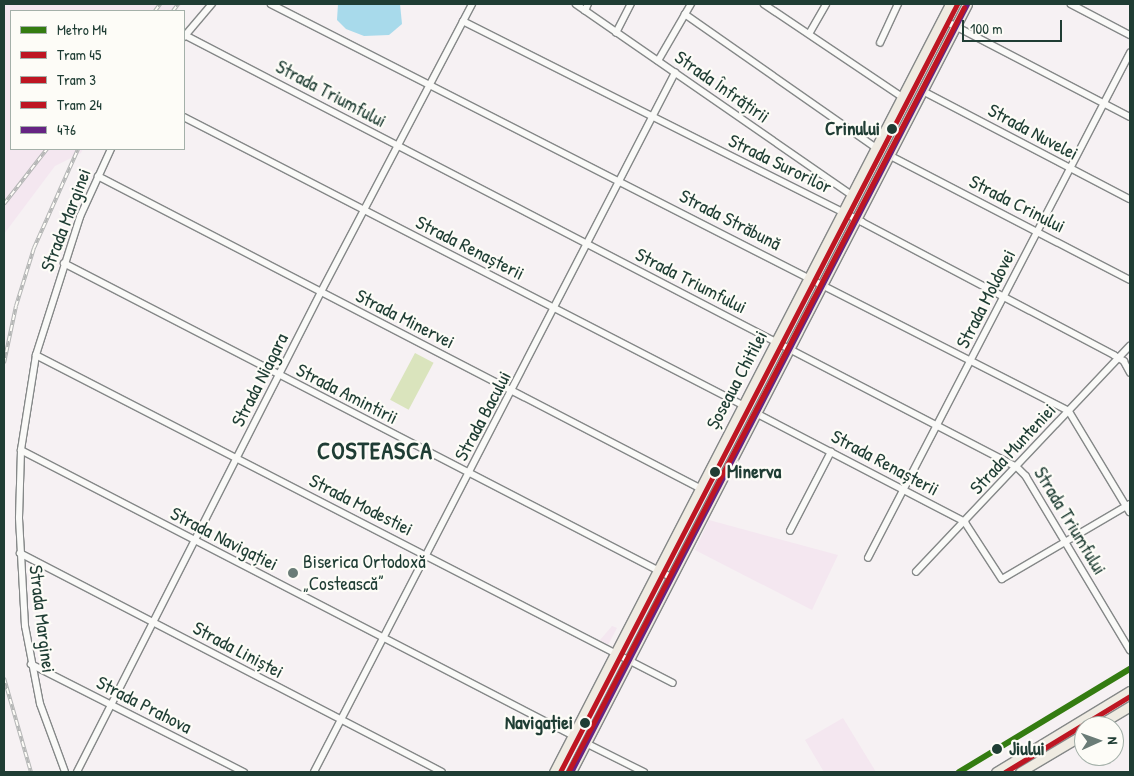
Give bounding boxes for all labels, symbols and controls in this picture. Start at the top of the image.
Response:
legend [10,10,185,150]
scale bar [964,10,1064,42]
text: 100 m [970,18,1003,39]
text: Metro M4 [57,19,107,40]
text: Tram 45 [57,44,101,65]
street label: Strada Înfrățirii [670,46,774,128]
street label: Strada Triumfului [272,55,390,133]
text: Tram 3 [57,69,96,90]
text: Tram 24 [57,94,102,115]
street label: Strada Nuvelei [984,99,1082,165]
place label: Crinului [825,118,880,140]
text: 476 [57,119,76,140]
marker: Crinului [884,121,900,137]
street label: Strada Surorilor [725,129,835,199]
street label: Strada Marginei [36,165,96,275]
street label: Strada Crinului [965,170,1069,238]
street label: Strada Străbună [675,185,785,255]
street label: Strada Renașterii [412,211,528,285]
street label: Strada Triumfului [632,243,750,319]
street label: Strada Moldovei [951,246,1021,352]
street label: Strada Minervei [352,284,458,354]
street label: Șoseaua Chitilei [701,327,773,433]
street label: Strada Niagara [227,330,293,430]
street label: Strada Amintirii [292,359,402,429]
street label: Strada Bacului [450,367,516,465]
street label: Strada Munteniei [965,399,1061,499]
street label: Strada Renașterii [827,425,943,501]
district label: COSTEASCA [316,437,434,465]
place label: Minerva [727,461,781,483]
street label: Strada Triumfului [1029,463,1111,579]
marker: Minerva [707,464,723,480]
street label: Strada Modestiei [305,469,417,541]
street label: Strada Navigației [167,502,281,576]
place label: Biserica Ortodoxă „Costească” [303,551,426,595]
street label: Strada Marginei [24,564,60,674]
marker: Biserica Ortodoxă „Costească” [287,567,299,579]
street label: Strada Liniștei [189,617,287,683]
street label: Strada Prahova [93,671,195,739]
place label: Navigației [505,712,573,734]
marker: Navigației [577,715,593,731]
north arrow [1074,716,1124,766]
text: N [1104,736,1123,745]
place label: Jiului [1009,738,1045,760]
marker: Jiului [989,741,1005,757]

